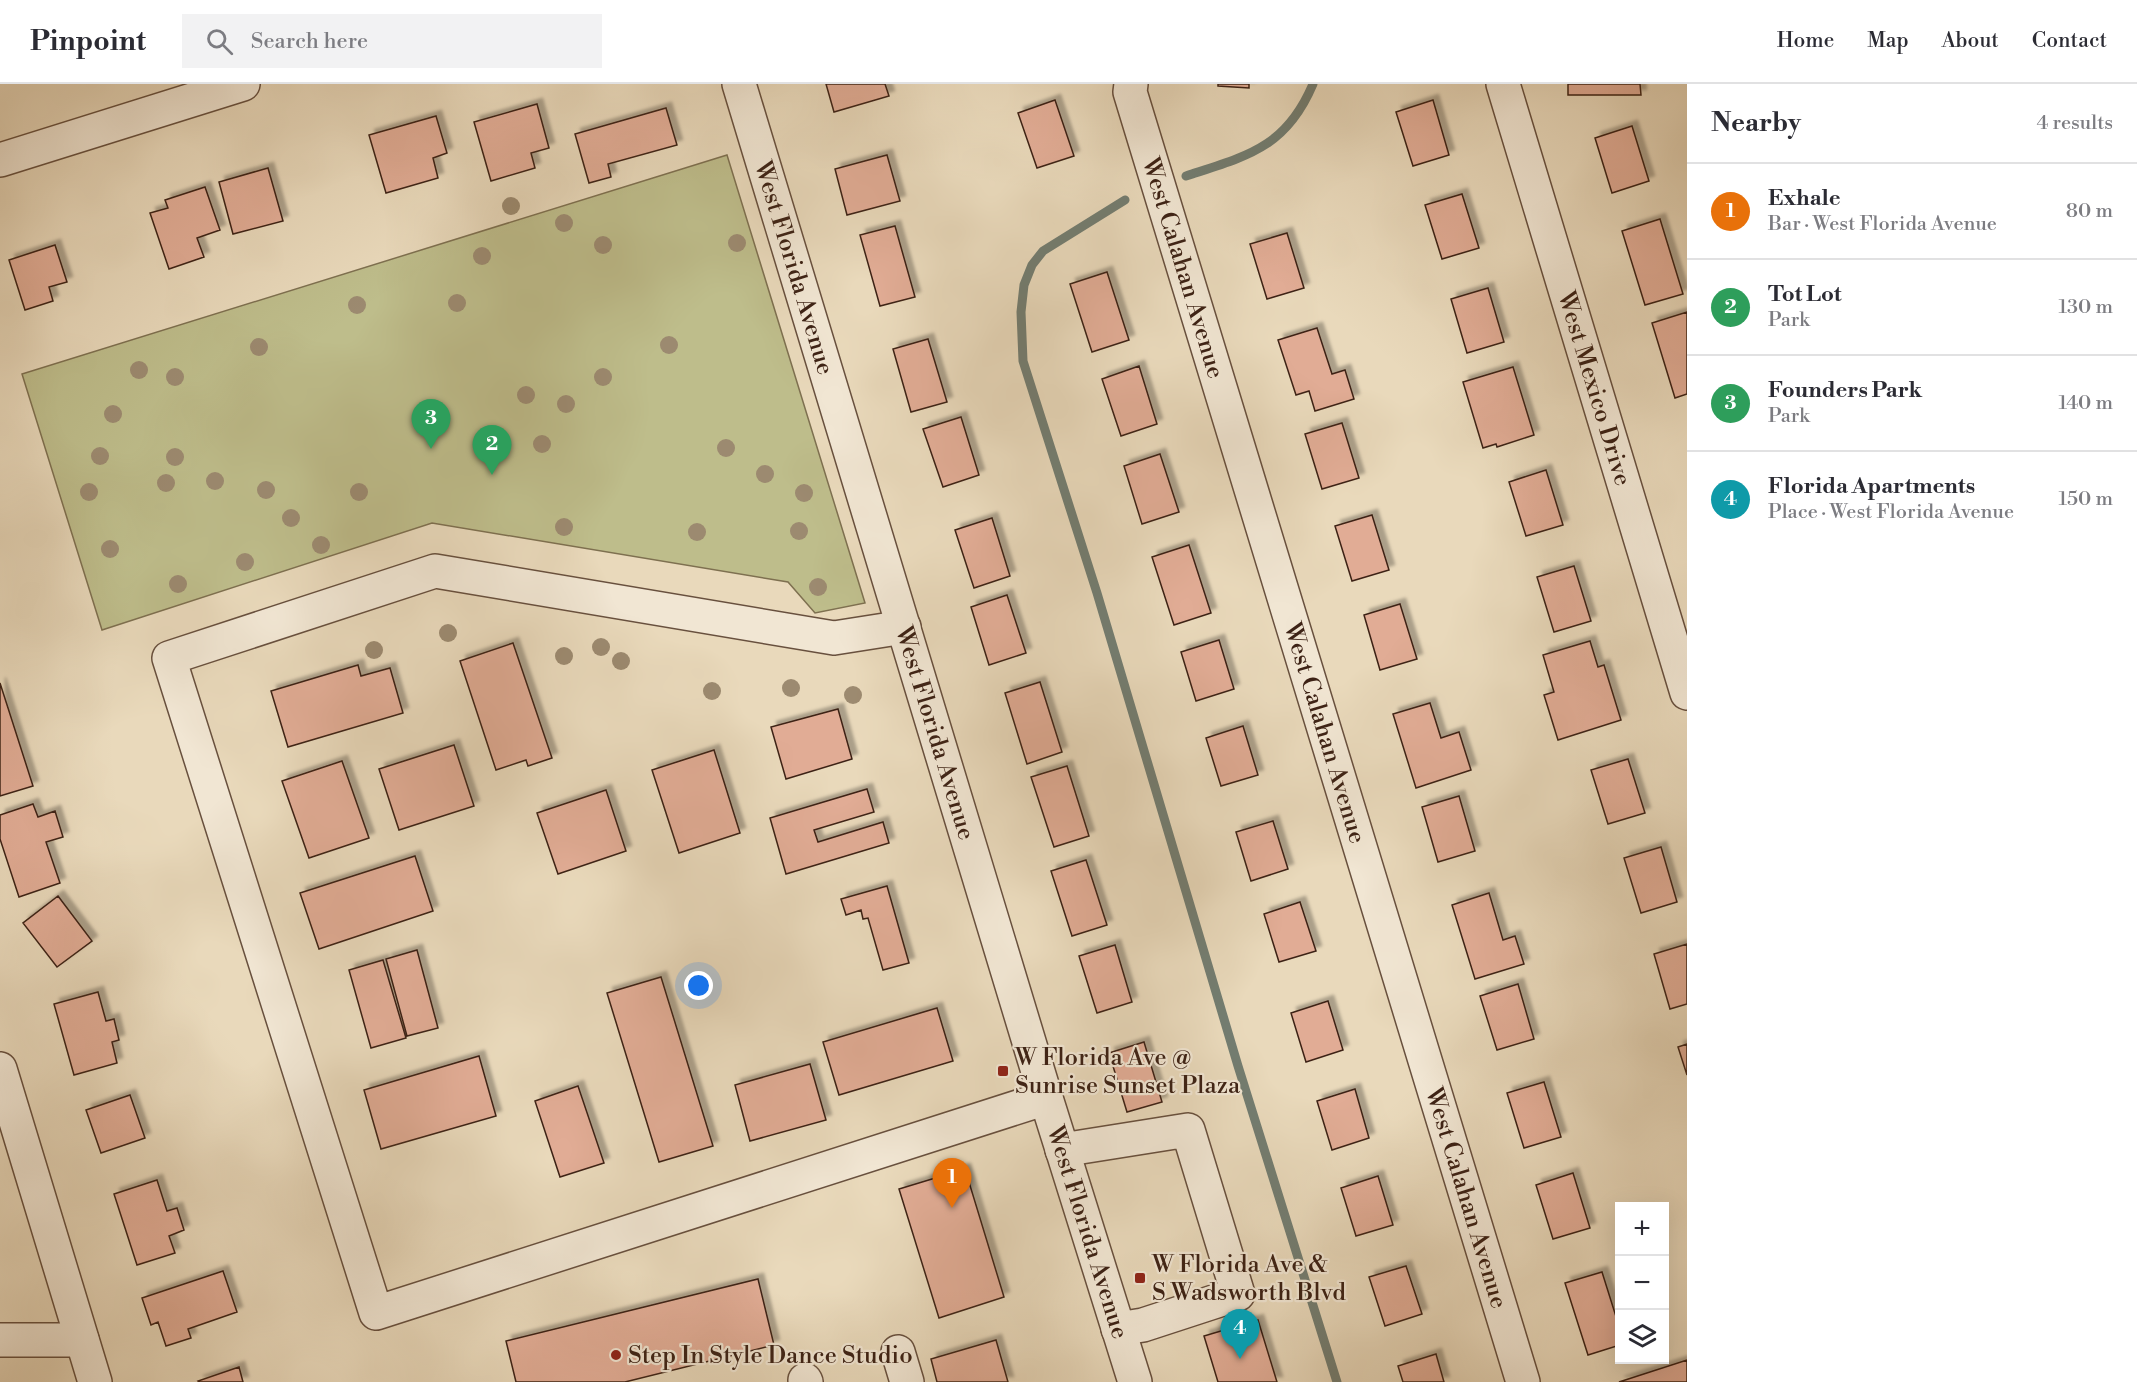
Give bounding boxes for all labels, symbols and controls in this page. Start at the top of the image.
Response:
search box [182,14,602,68]
text: Pinpoint [30,24,146,59]
icon: search [203,25,236,58]
text: Search here [251,28,368,55]
text: Home [1777,28,1834,54]
text: Map [1867,28,1909,54]
text: About [1942,28,1999,54]
text: Contact [2032,28,2107,54]
text: Nearby [1711,107,1801,139]
text: 4 results [2036,111,2113,136]
street label: West Calahan Avenue [1135,153,1230,382]
street label: West Florida Avenue [747,157,840,378]
text: Exhale [1768,185,1841,212]
text: 1 [1726,199,1735,224]
text: 80 m [2066,199,2113,224]
text: Bar · West Florida Avenue [1768,212,1997,237]
text: Tot Lot [1768,281,1841,308]
street label: West Mexico Drive [1550,287,1638,490]
text: 2 [1724,295,1737,320]
text: 130 m [2058,295,2113,320]
text: Park [1768,308,1810,333]
text: Founders Park [1768,377,1922,404]
text: 3 [1724,391,1737,416]
text: 140 m [2058,391,2113,416]
pin: 3 [412,400,450,449]
text: Park [1768,404,1810,429]
pin: 2 [472,426,512,475]
text: Florida Apartments [1768,473,1975,500]
text: 4 [1724,487,1737,512]
text: 150 m [2058,487,2113,512]
text: Place · West Florida Avenue [1768,500,2014,525]
street label: West Calahan Avenue [1276,618,1372,847]
street label: West Florida Avenue [888,622,981,844]
your location [684,971,713,1000]
place label: W Florida Ave @ Sunrise Sunset Plaza [1014,1043,1241,1101]
marker: W Florida Ave @ Sunrise Sunset Plaza [996,1064,1010,1078]
street label: West Calahan Avenue [1418,1083,1514,1312]
street label: West Florida Avenue [1039,1121,1135,1343]
pin: 1 [932,1158,972,1208]
map controls [1615,1202,1669,1364]
button: + [1615,1202,1669,1256]
place label: W Florida Ave & S Wadsworth Blvd [1151,1250,1346,1308]
button: − [1615,1256,1669,1310]
marker: W Florida Ave & S Wadsworth Blvd [1133,1271,1147,1285]
pin: 4 [1220,1310,1260,1359]
button: layers [1615,1310,1669,1364]
place label: Step In Style Dance Studio [628,1341,913,1371]
marker: Step In Style Dance Studio [609,1348,623,1362]

